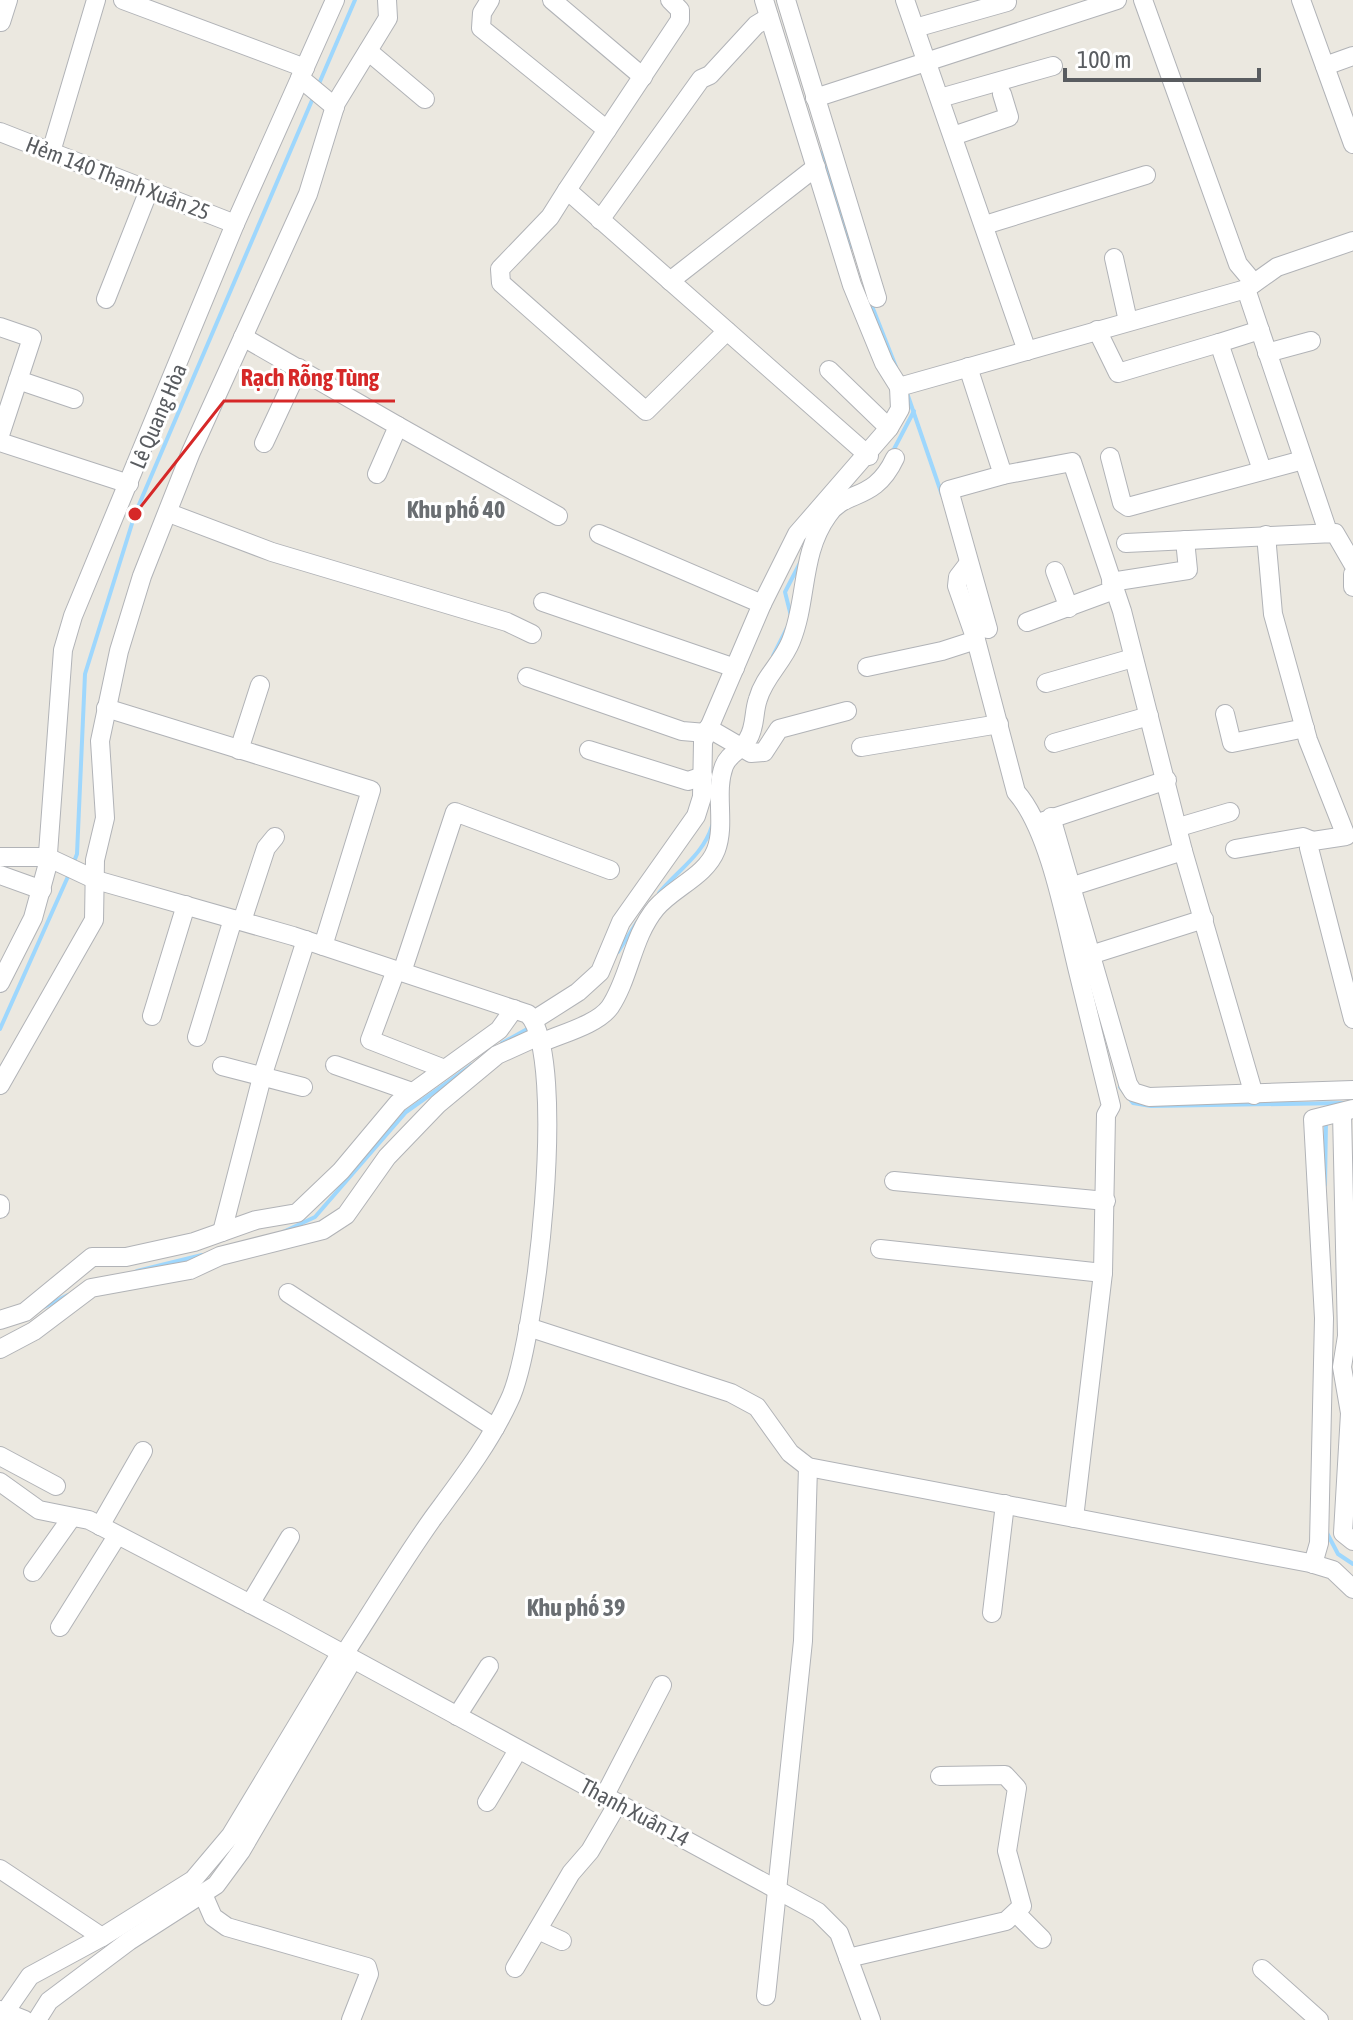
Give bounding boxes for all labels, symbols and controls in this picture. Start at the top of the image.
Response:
scale bar [1065,32,1259,82]
text: 100 m [1077,46,1131,73]
street label: Hẻm 140 Thạnh Xuân 25 [22,131,214,225]
callout: Rạch Rỗng Tùng [224,353,395,401]
street label: Lê Quang Hòa [124,360,192,472]
text: Rạch Rỗng Tùng [241,364,380,391]
district label: Khu phố 40 [407,496,505,523]
district label: Khu phố 39 [527,1594,625,1621]
street label: Thạnh Xuân 14 [576,1772,694,1852]

